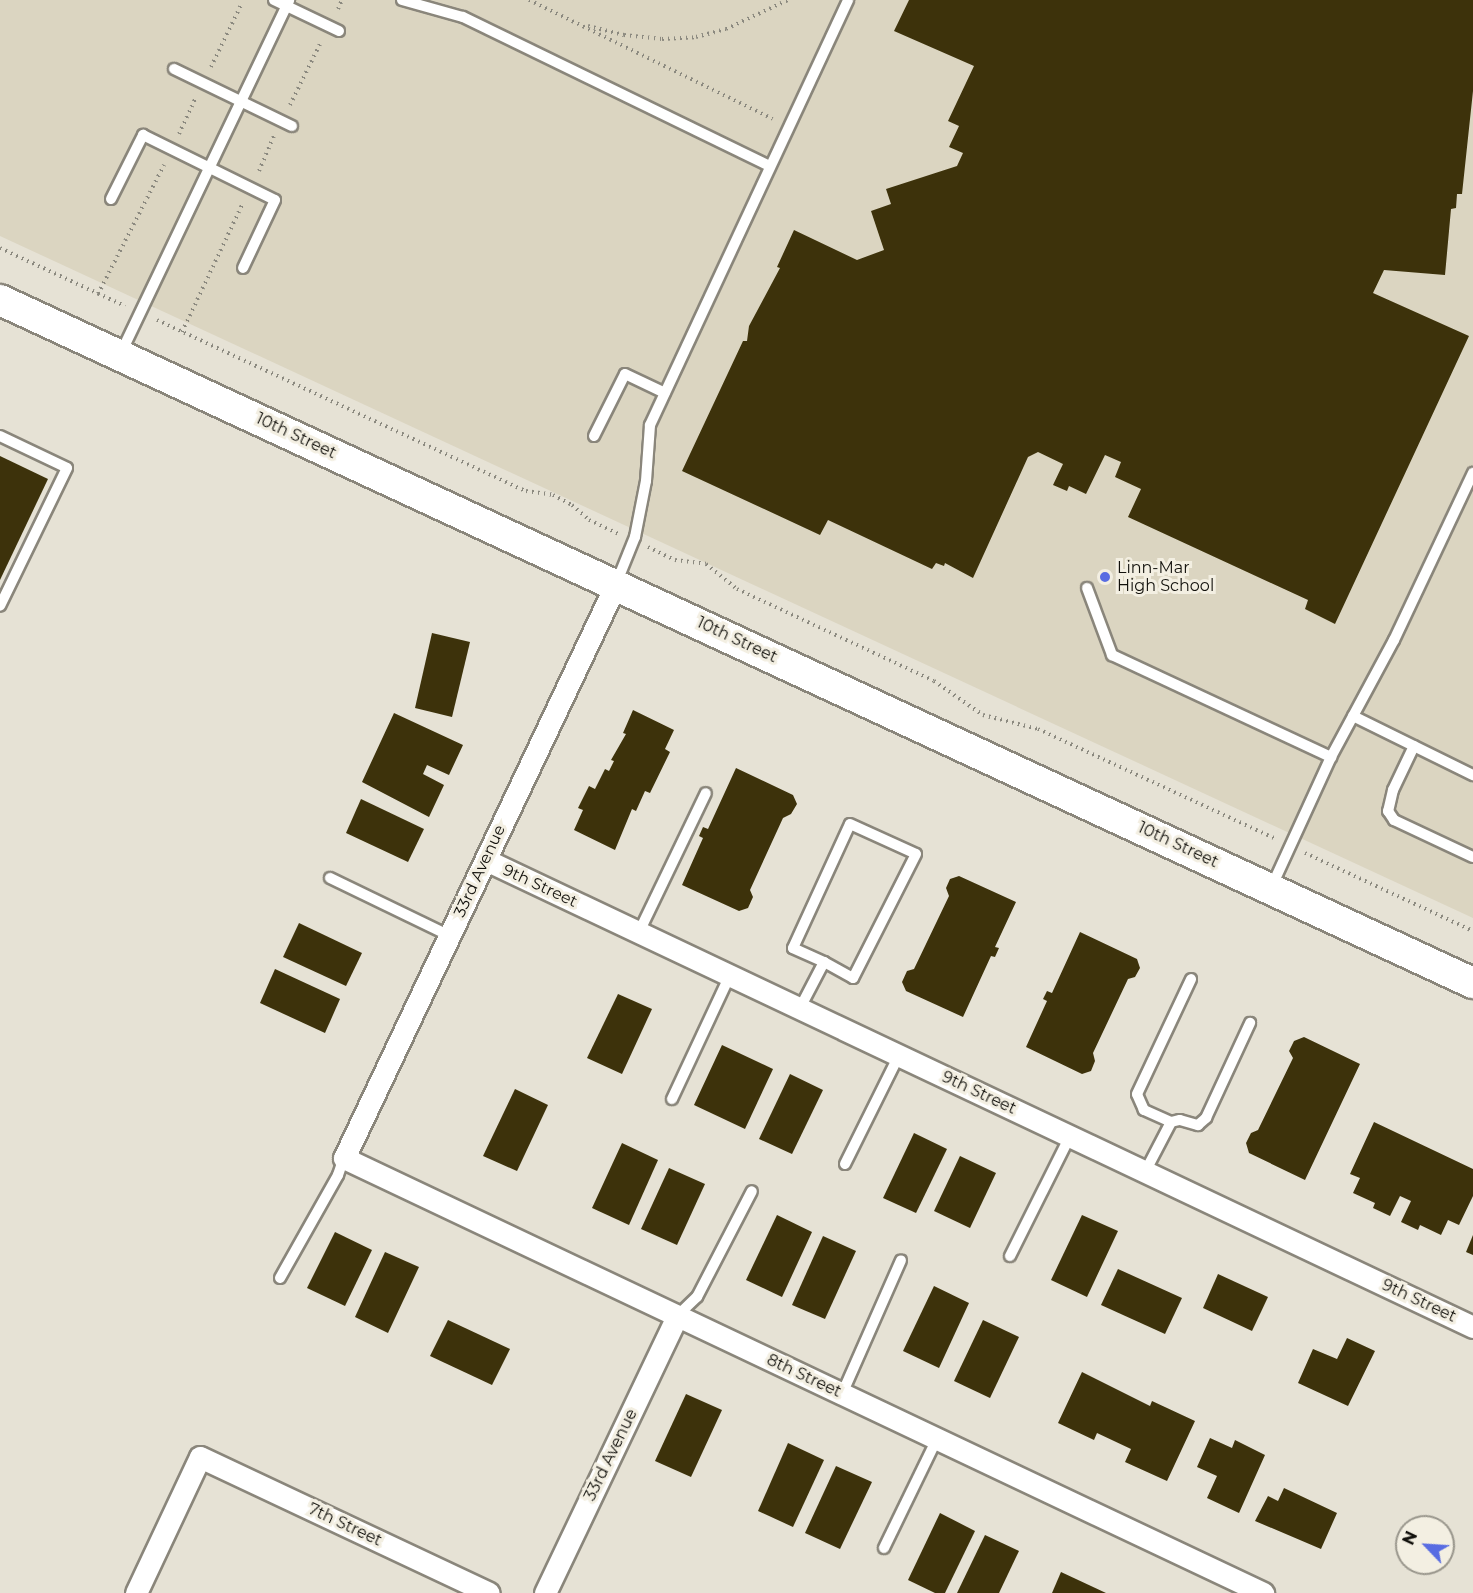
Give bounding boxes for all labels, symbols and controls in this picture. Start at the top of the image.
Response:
street label: 10th Street [253,409,339,463]
place label: Linn-Mar High School [1117,558,1214,596]
marker: Linn-Mar High School [1098,570,1112,584]
street label: 10th Street [694,613,780,667]
street label: 10th Street [1135,818,1221,872]
street label: 33rd Avenue [450,822,510,920]
street label: 9th Street [500,860,580,912]
street label: 9th Street [939,1067,1019,1119]
street label: 9th Street [1379,1275,1459,1327]
street label: 8th Street [764,1350,844,1402]
street label: 33rd Avenue [581,1406,641,1504]
street label: 7th Street [305,1500,385,1550]
north arrow [1395,1515,1455,1575]
text: N [1399,1528,1421,1548]

